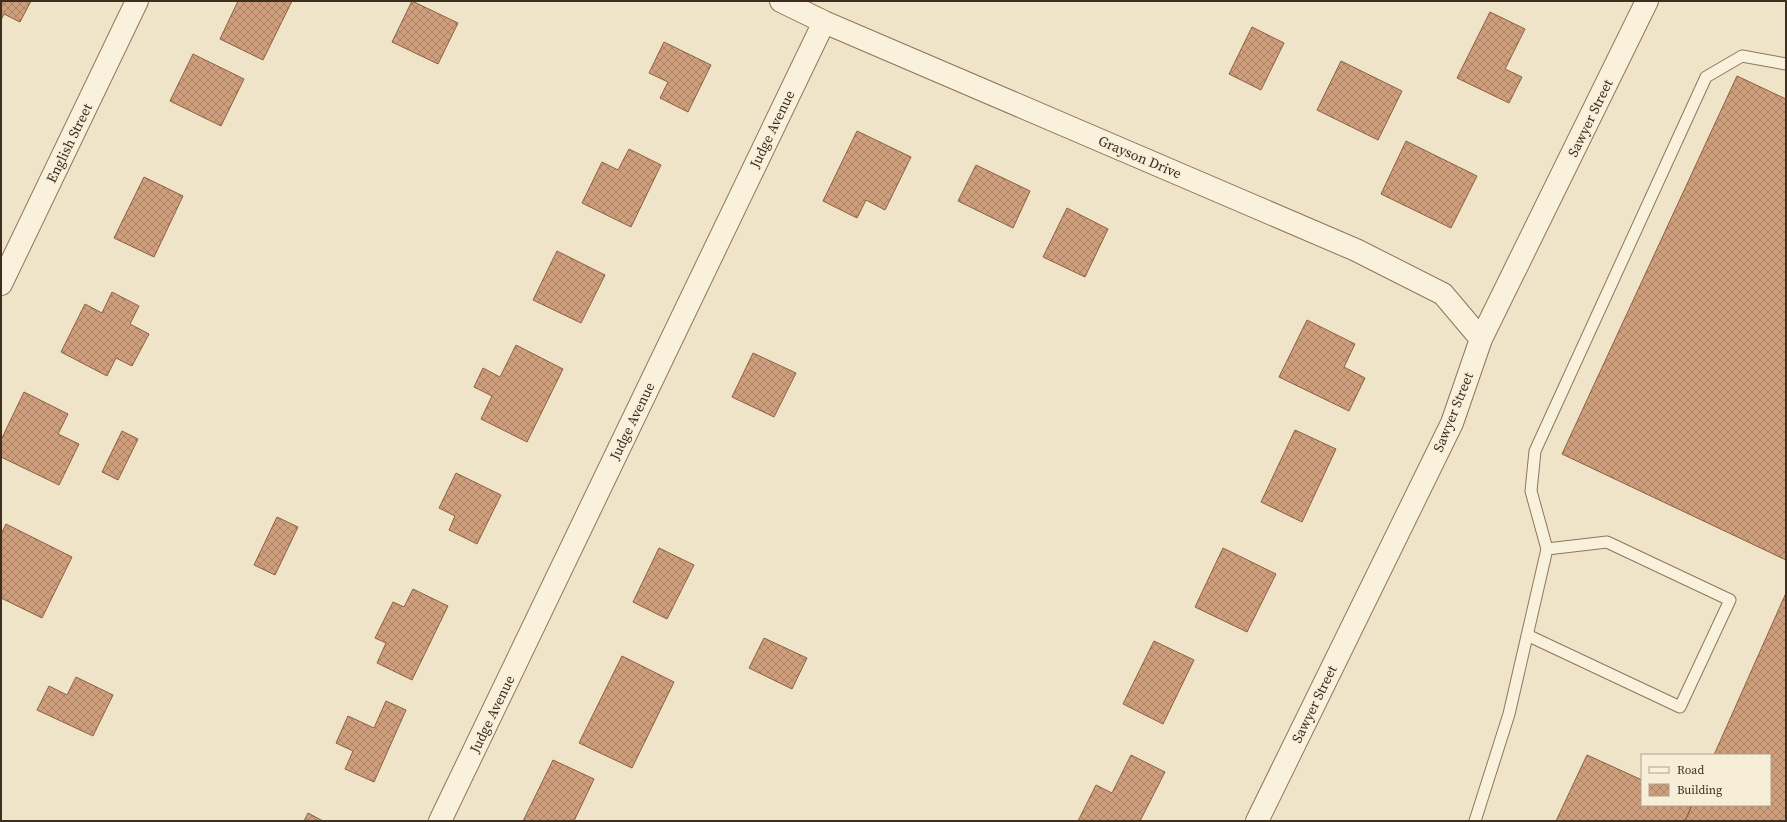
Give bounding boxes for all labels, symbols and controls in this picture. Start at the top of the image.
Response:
street label: Sawyer Street [1563,75,1618,160]
street label: Judge Avenue [744,87,799,172]
street label: English Street [41,99,97,186]
street label: Grayson Drive [1095,130,1185,184]
street label: Sawyer Street [1428,369,1478,455]
street label: Judge Avenue [604,379,659,464]
street label: Sawyer Street [1287,661,1342,746]
street label: Judge Avenue [464,672,519,757]
legend [1641,754,1771,806]
text: Road [1677,762,1704,778]
text: Building [1677,782,1722,798]

